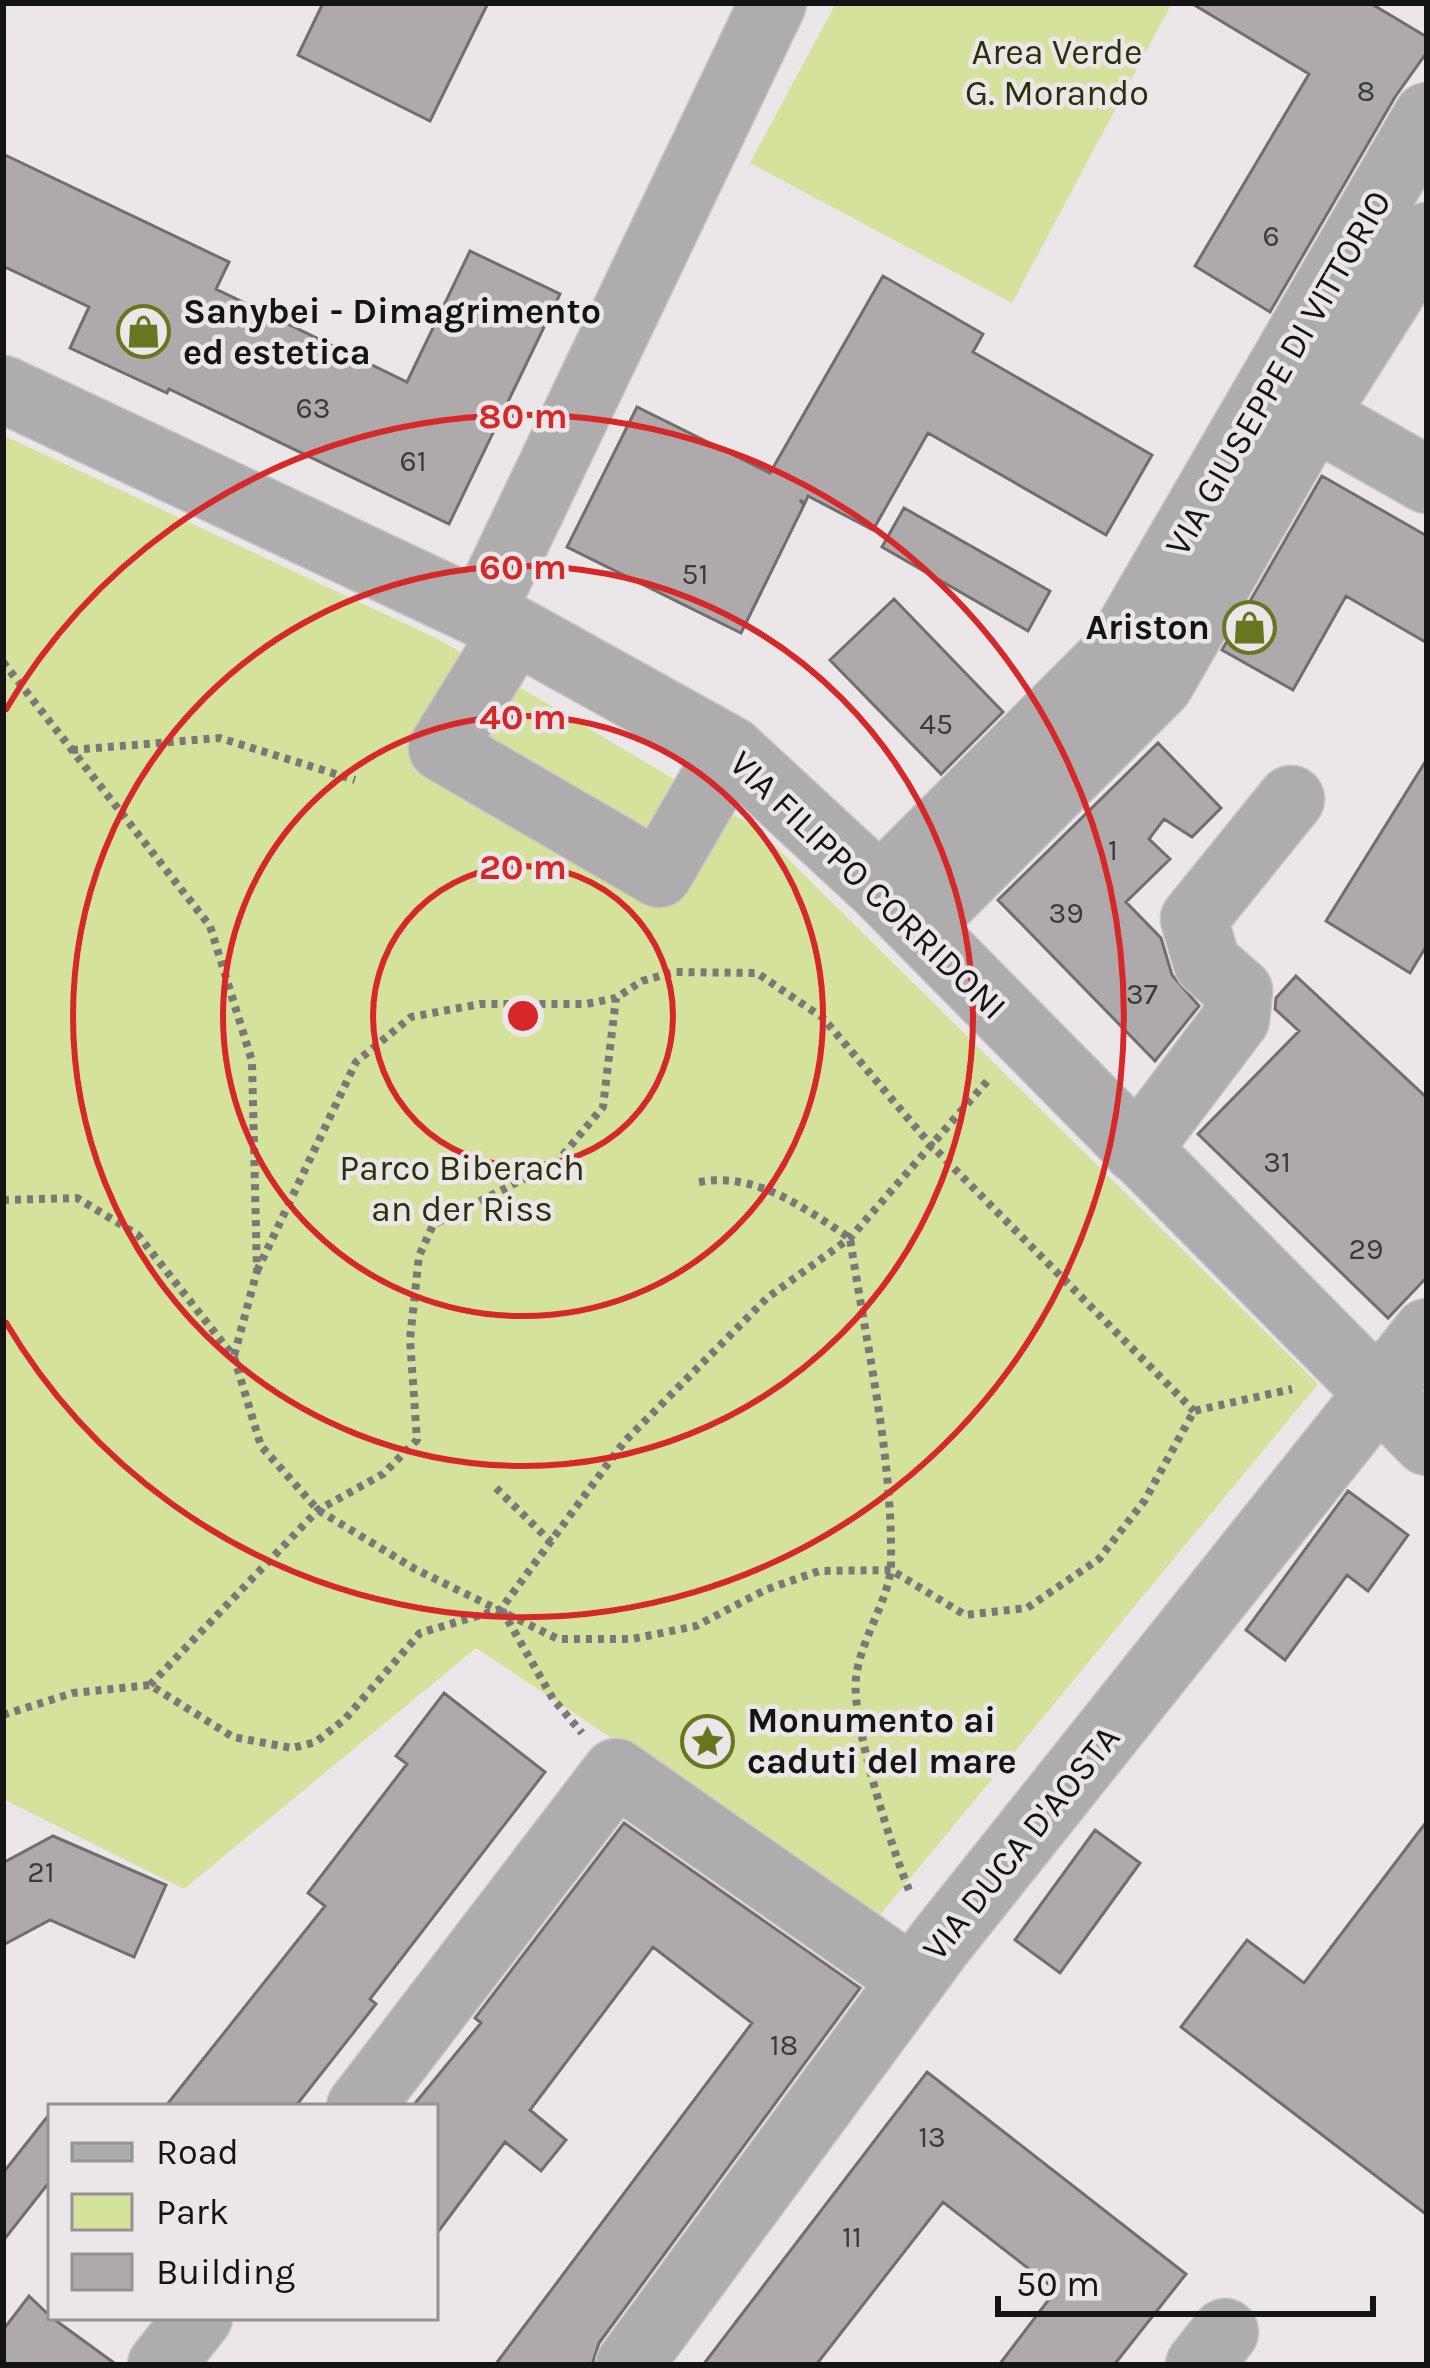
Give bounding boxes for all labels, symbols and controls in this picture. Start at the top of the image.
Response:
park label: Area Verde G. Morando [965,31,1149,114]
house number: 8 [1357,73,1375,109]
street label: VIA GIUSEPPE DI VITTORIO [1156,183,1400,563]
house number: 6 [1262,218,1280,254]
place label: Sanybei - Dimagrimento ed estetica [183,290,601,373]
shop icon: Sanybei - Dimagrimento ed estetica [116,304,172,360]
house number: 63 [296,390,330,426]
text: 80 m [478,395,568,437]
house number: 61 [399,443,427,479]
text: 60 m [479,546,567,588]
house number: 51 [682,556,708,592]
shop icon: Ariston [1221,599,1277,655]
place label: Ariston [1086,606,1210,648]
text: 40 m [479,696,567,738]
house number: 45 [919,706,953,742]
street label: VIA FILIPPO CORRIDONI [721,742,1015,1028]
house number: 1 [1108,832,1118,868]
text: 20 m [479,846,567,888]
house number: 39 [1048,895,1084,931]
house number: 37 [1126,976,1158,1012]
centre of rings [502,995,544,1037]
house number: 31 [1263,1144,1291,1180]
park label: Parco Biberach an der Riss [339,1147,585,1230]
house number: 29 [1349,1231,1383,1267]
place label: Monumento ai caduti del mare [747,1699,1017,1782]
place icon: Monumento ai caduti del mare [680,1713,736,1769]
street label: VIA DUCA D'AOSTA [914,1717,1128,1969]
house number: 21 [27,1854,55,1890]
house number: 18 [770,2027,798,2063]
legend [48,2104,438,2320]
house number: 13 [918,2119,946,2155]
text: Road [156,2131,239,2173]
text: Park [156,2191,229,2233]
house number: 11 [842,2219,862,2255]
scale bar [998,2242,1373,2316]
text: Building [156,2251,295,2293]
text: 50 m [1016,2263,1100,2305]

